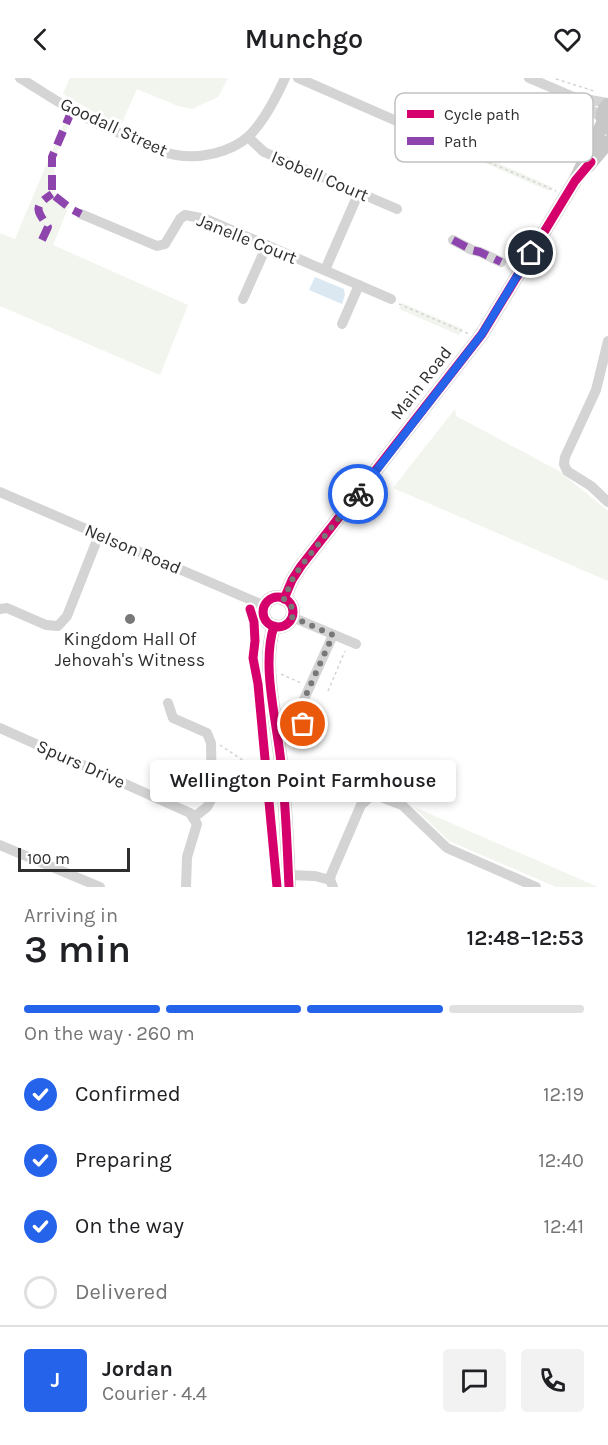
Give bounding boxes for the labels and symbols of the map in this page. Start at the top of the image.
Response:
street label: Goodall Street [57,93,171,161]
legend [395,93,593,162]
text: Cycle path [444,105,520,124]
text: Path [444,132,477,151]
street label: Isobell Court [268,146,372,206]
street label: Janelle Court [194,209,300,269]
pin [505,227,556,278]
street label: Main Road [386,342,456,424]
courier [328,464,388,524]
street label: Nelson Road [82,519,184,579]
marker: Kingdom Hall Of Jehovah's Witness [123,612,137,626]
place label: Kingdom Hall Of Jehovah's Witness [55,628,205,671]
pin [277,698,328,749]
street label: Spurs Drive [33,735,129,793]
callout: Wellington Point Farmhouse [150,760,456,802]
scale bar [18,845,130,872]

